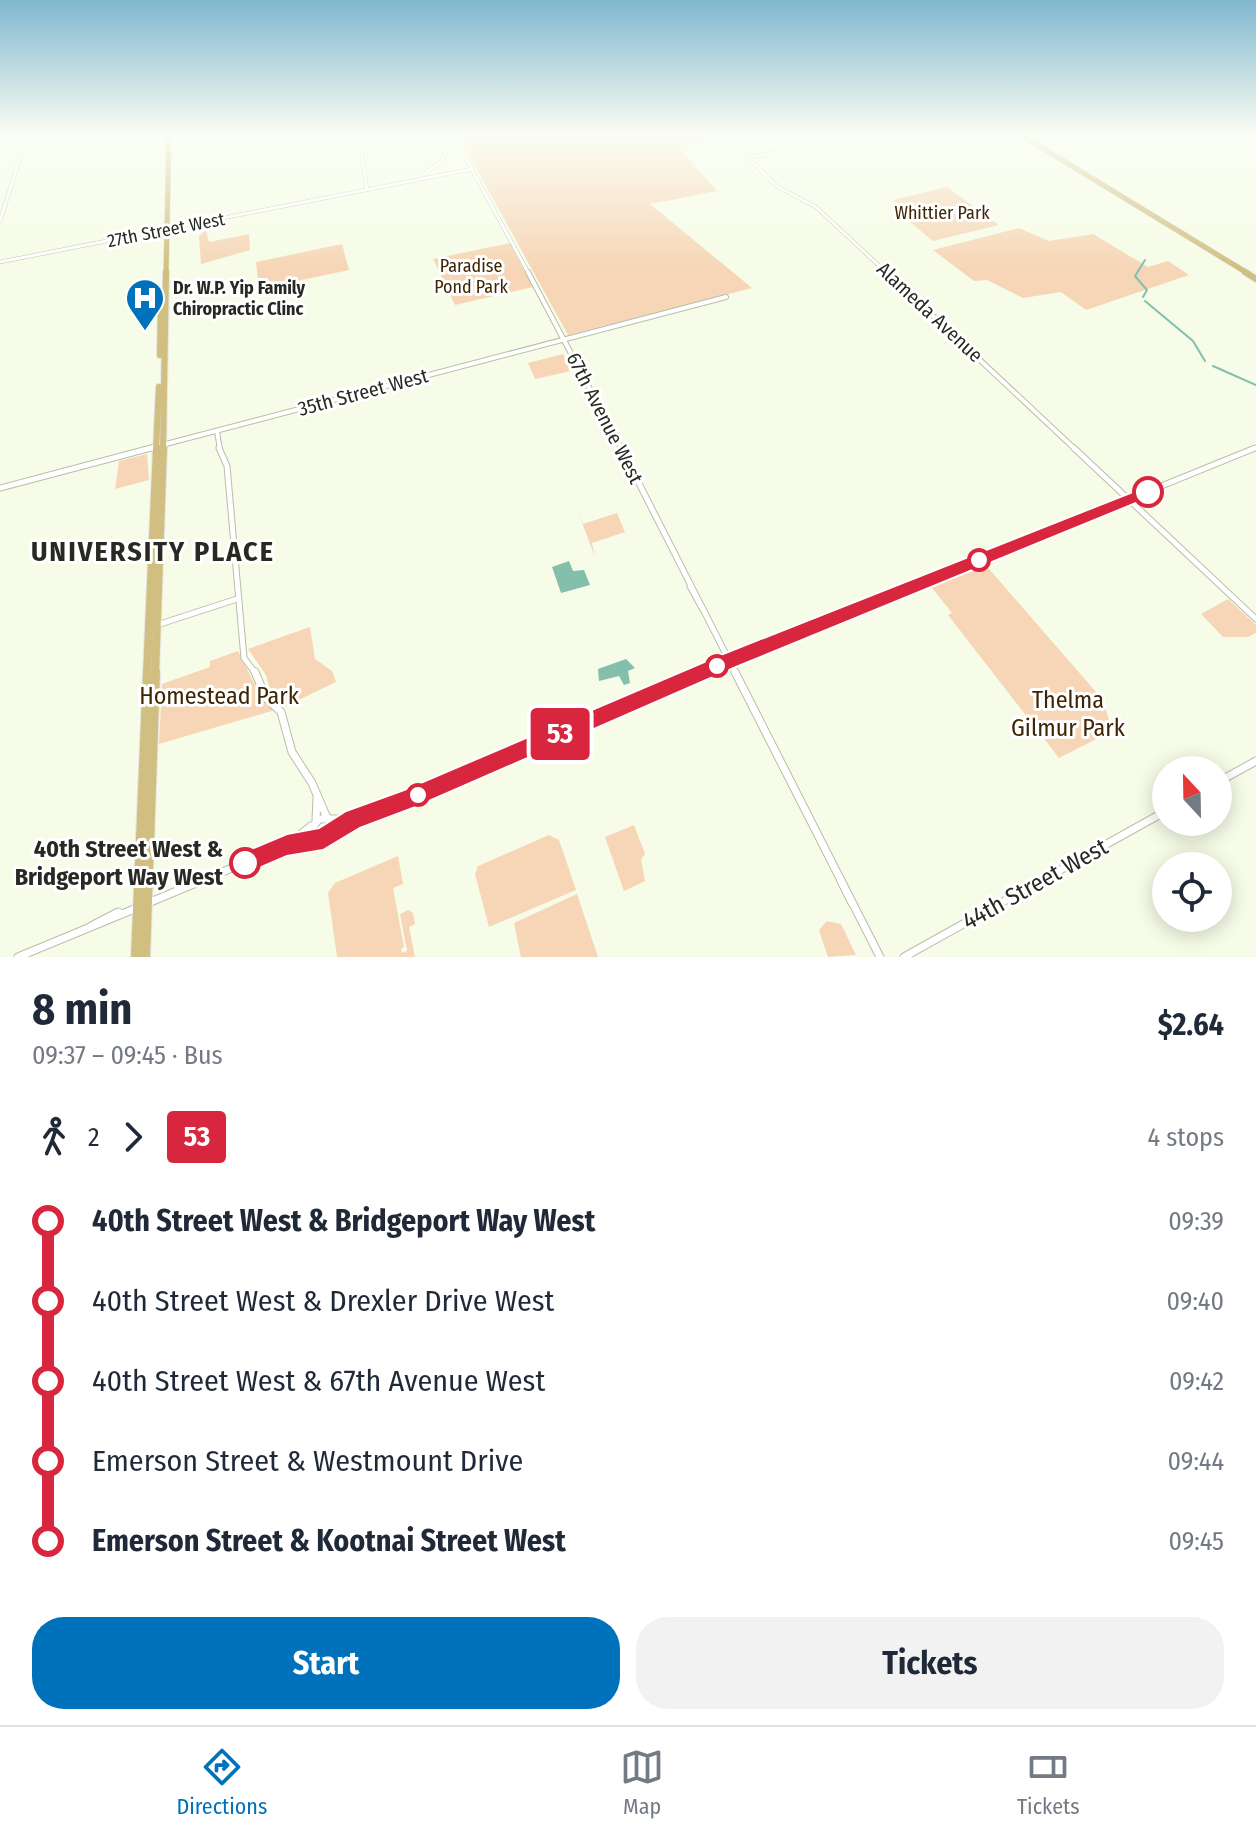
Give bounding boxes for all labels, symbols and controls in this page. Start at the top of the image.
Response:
park label: Whittier Park [894,202,990,224]
street label: 27th Street West [106,208,227,252]
park label: Paradise Pond Park [434,255,508,298]
street label: Alameda Avenue [872,257,988,367]
hospital icon: Dr. W.P. Yip Family Chiropractic Clinc [124,277,166,332]
place label: Dr. W.P. Yip Family Chiropractic Clinc [173,277,306,320]
street label: 67th Avenue West [562,348,649,488]
street label: 35th Street West [295,363,431,421]
unlabelled marker [1133,477,1163,507]
district label: UNIVERSITY PLACE [31,535,275,568]
unlabelled marker [968,549,990,571]
unlabelled marker [706,655,728,677]
park label: Homestead Park [139,682,300,710]
park label: Thelma Gilmur Park [1011,686,1126,742]
line badge: 53 [524,708,596,760]
text: 53 [547,717,573,750]
north arrow [1152,756,1232,836]
map controls [1152,756,1232,932]
unlabelled marker [407,784,429,806]
street label: 44th Street West [957,832,1113,935]
place label: 40th Street West & Bridgeport Way West [15,835,224,891]
marker: 40th Street West & Bridgeport Way West [230,848,260,878]
button: locate [1152,852,1232,932]
text: 8 min [32,983,132,1036]
text: $2.64 [1158,1007,1224,1043]
text: 09:37 – 09:45 · Bus [32,1040,223,1071]
icon: walk [32,1115,76,1159]
icon: forward [111,1115,155,1159]
text: 53 [183,1120,210,1153]
text: 2 [88,1122,99,1153]
text: 4 stops [1147,1122,1224,1153]
text: 40th Street West & Bridgeport Way West [92,1203,595,1239]
text: 09:39 [1168,1206,1224,1237]
text: 40th Street West & Drexler Drive West [92,1283,554,1319]
text: 09:40 [1167,1286,1224,1317]
text: 40th Street West & 67th Avenue West [92,1363,545,1399]
text: 09:42 [1169,1366,1224,1397]
text: Emerson Street & Westmount Drive [92,1443,523,1479]
text: 09:44 [1167,1446,1224,1477]
text: Emerson Street & Kootnai Street West [92,1523,566,1559]
text: 09:45 [1168,1526,1224,1557]
button: Start [32,1617,620,1709]
button: Tickets [636,1617,1224,1709]
tab: Directions [176,1745,267,1820]
tab: Map [620,1745,664,1820]
tab: Tickets [1017,1745,1080,1820]

